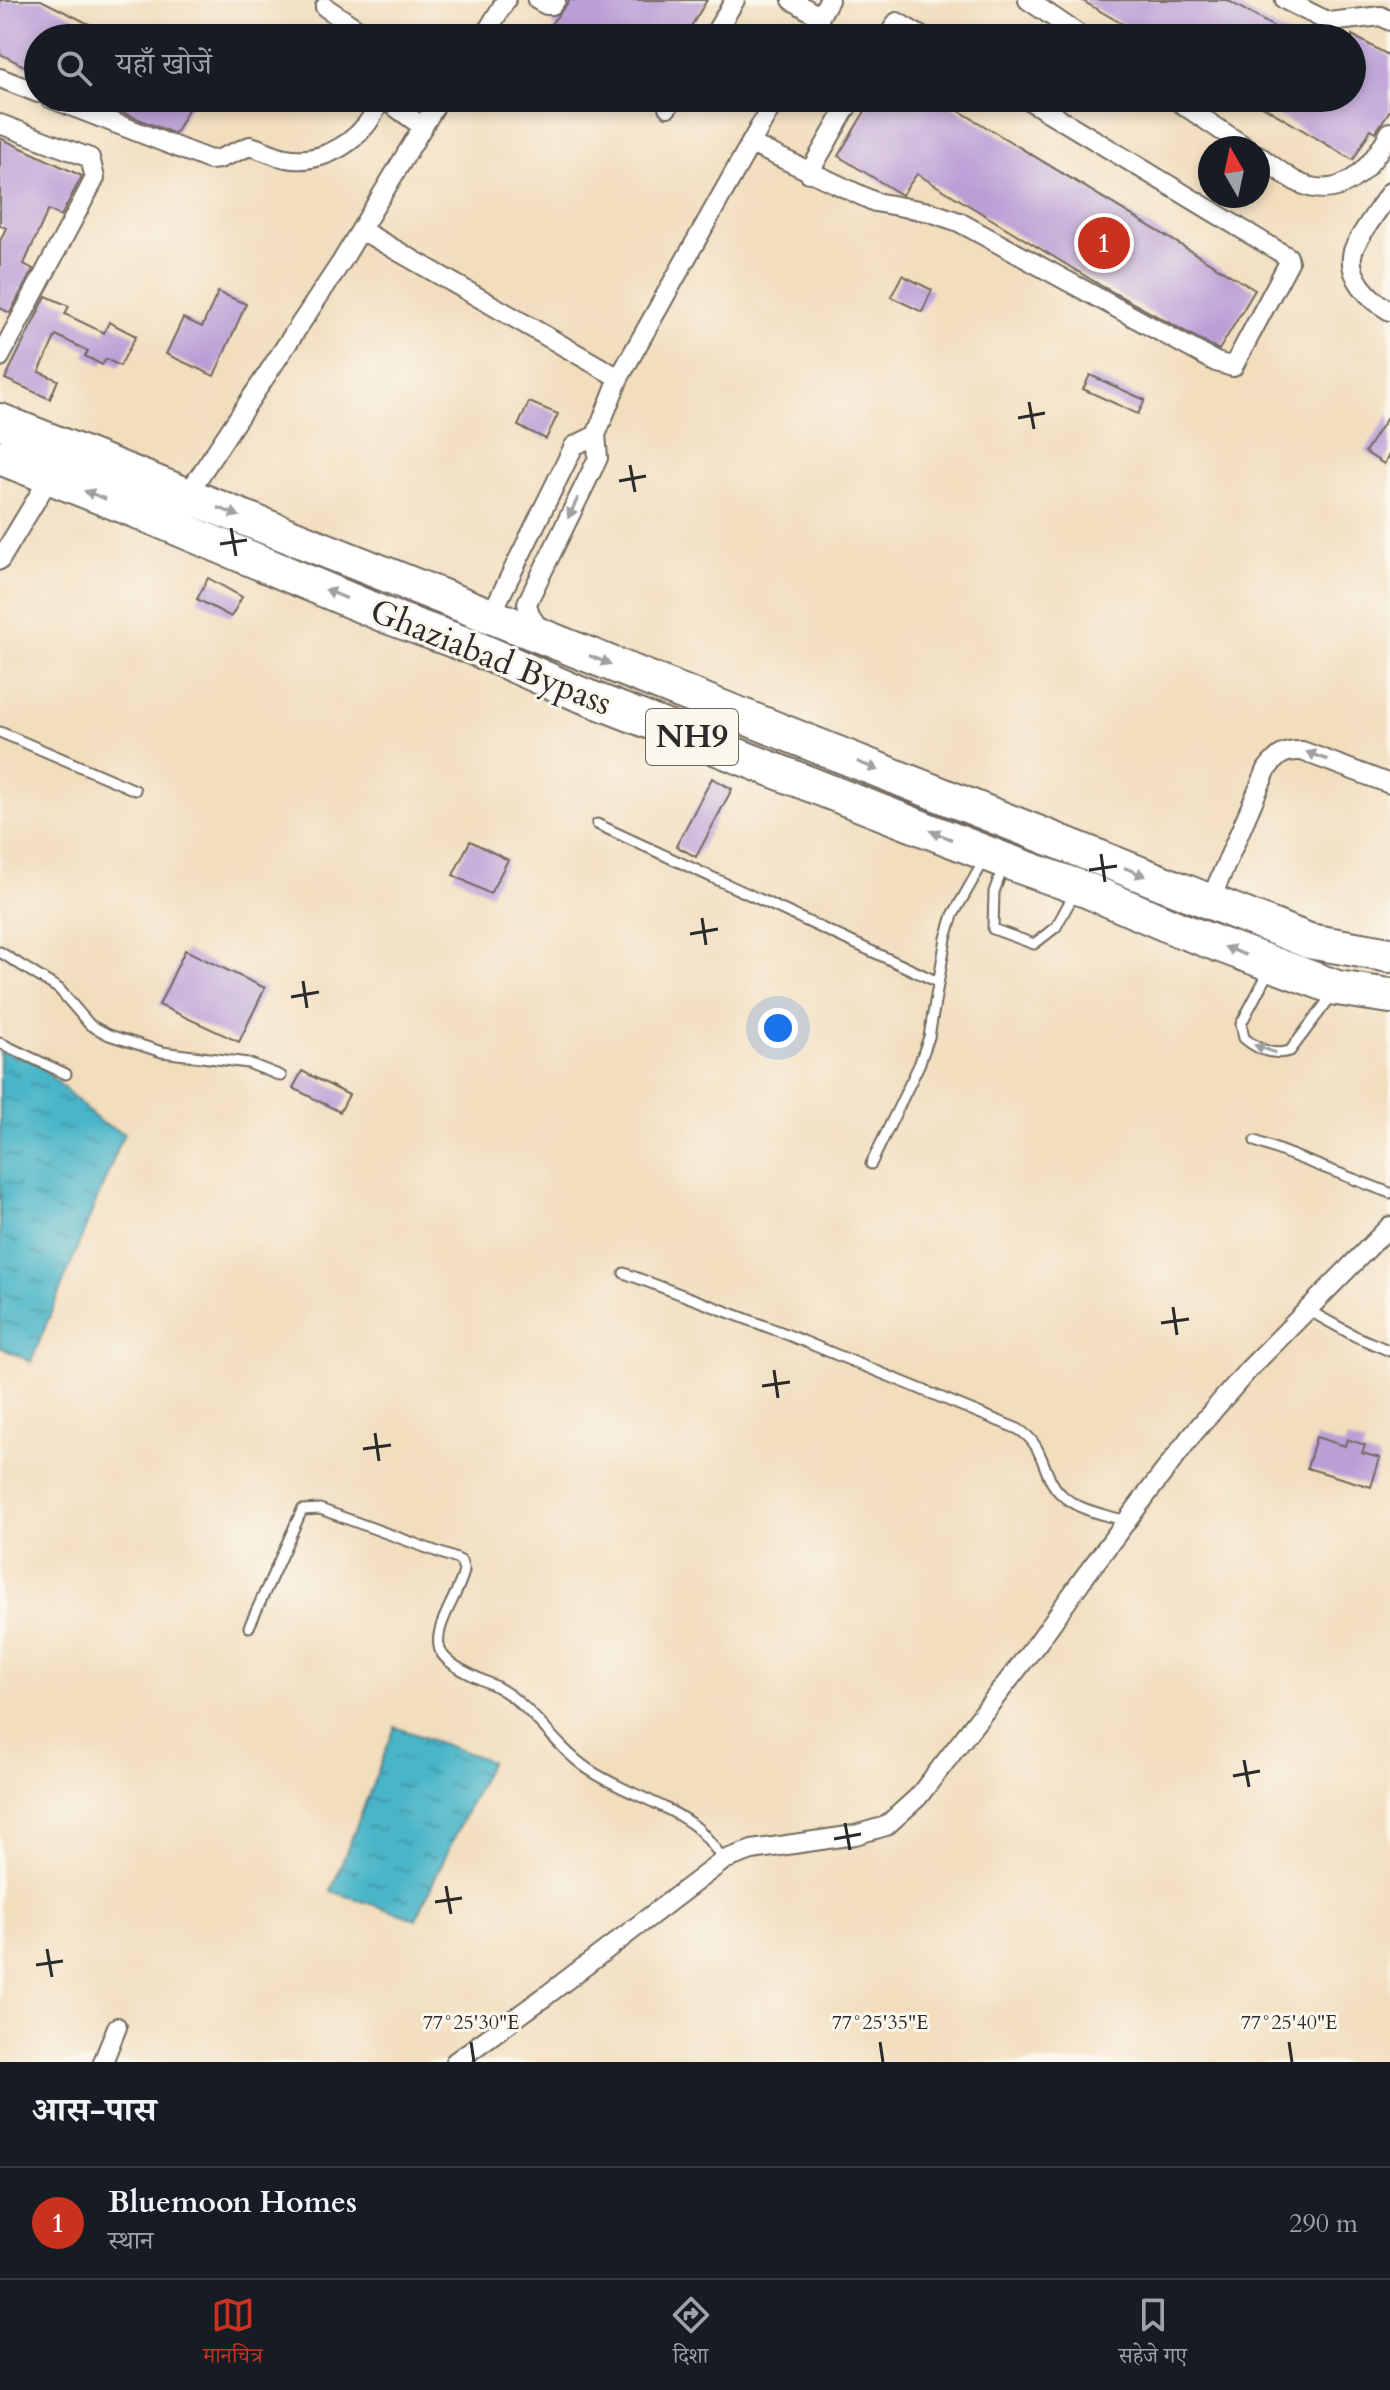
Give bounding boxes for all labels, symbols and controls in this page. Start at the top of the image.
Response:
search box [24,24,1366,112]
text: यहाँ खोजें [116,44,212,85]
icon: search [52,46,96,90]
north arrow [1198,136,1270,208]
pin: 1 [1078,213,1130,273]
one-way arrow [83,488,107,501]
one-way arrow [567,496,580,519]
one-way arrow [217,505,241,518]
one-way arrow [323,587,347,600]
street label: Ghaziabad Bypass [363,588,619,726]
one-way arrow [588,653,612,666]
road number: NH9 [646,709,738,765]
one-way arrow [1305,749,1329,762]
one-way arrow [856,760,880,773]
one-way arrow [929,829,953,842]
one-way arrow [1123,866,1147,879]
one-way arrow [1223,944,1247,957]
your location [758,1008,798,1048]
one-way arrow [1253,1042,1277,1054]
text: 77°25'30"E [423,2009,519,2036]
text: 77°25'35"E [832,2009,928,2036]
text: 77°25'40"E [1241,2009,1337,2036]
text: आस-पास [32,2087,156,2133]
text: Bluemoon Homes [108,2182,357,2223]
text: 1 [51,2206,65,2241]
text: 290 m [1289,2206,1358,2241]
text: स्थान [108,2223,153,2258]
tab: मानचित्र [203,2293,263,2377]
tab: दिशा [669,2293,713,2377]
tab: सहेजे गए [1119,2293,1187,2377]

